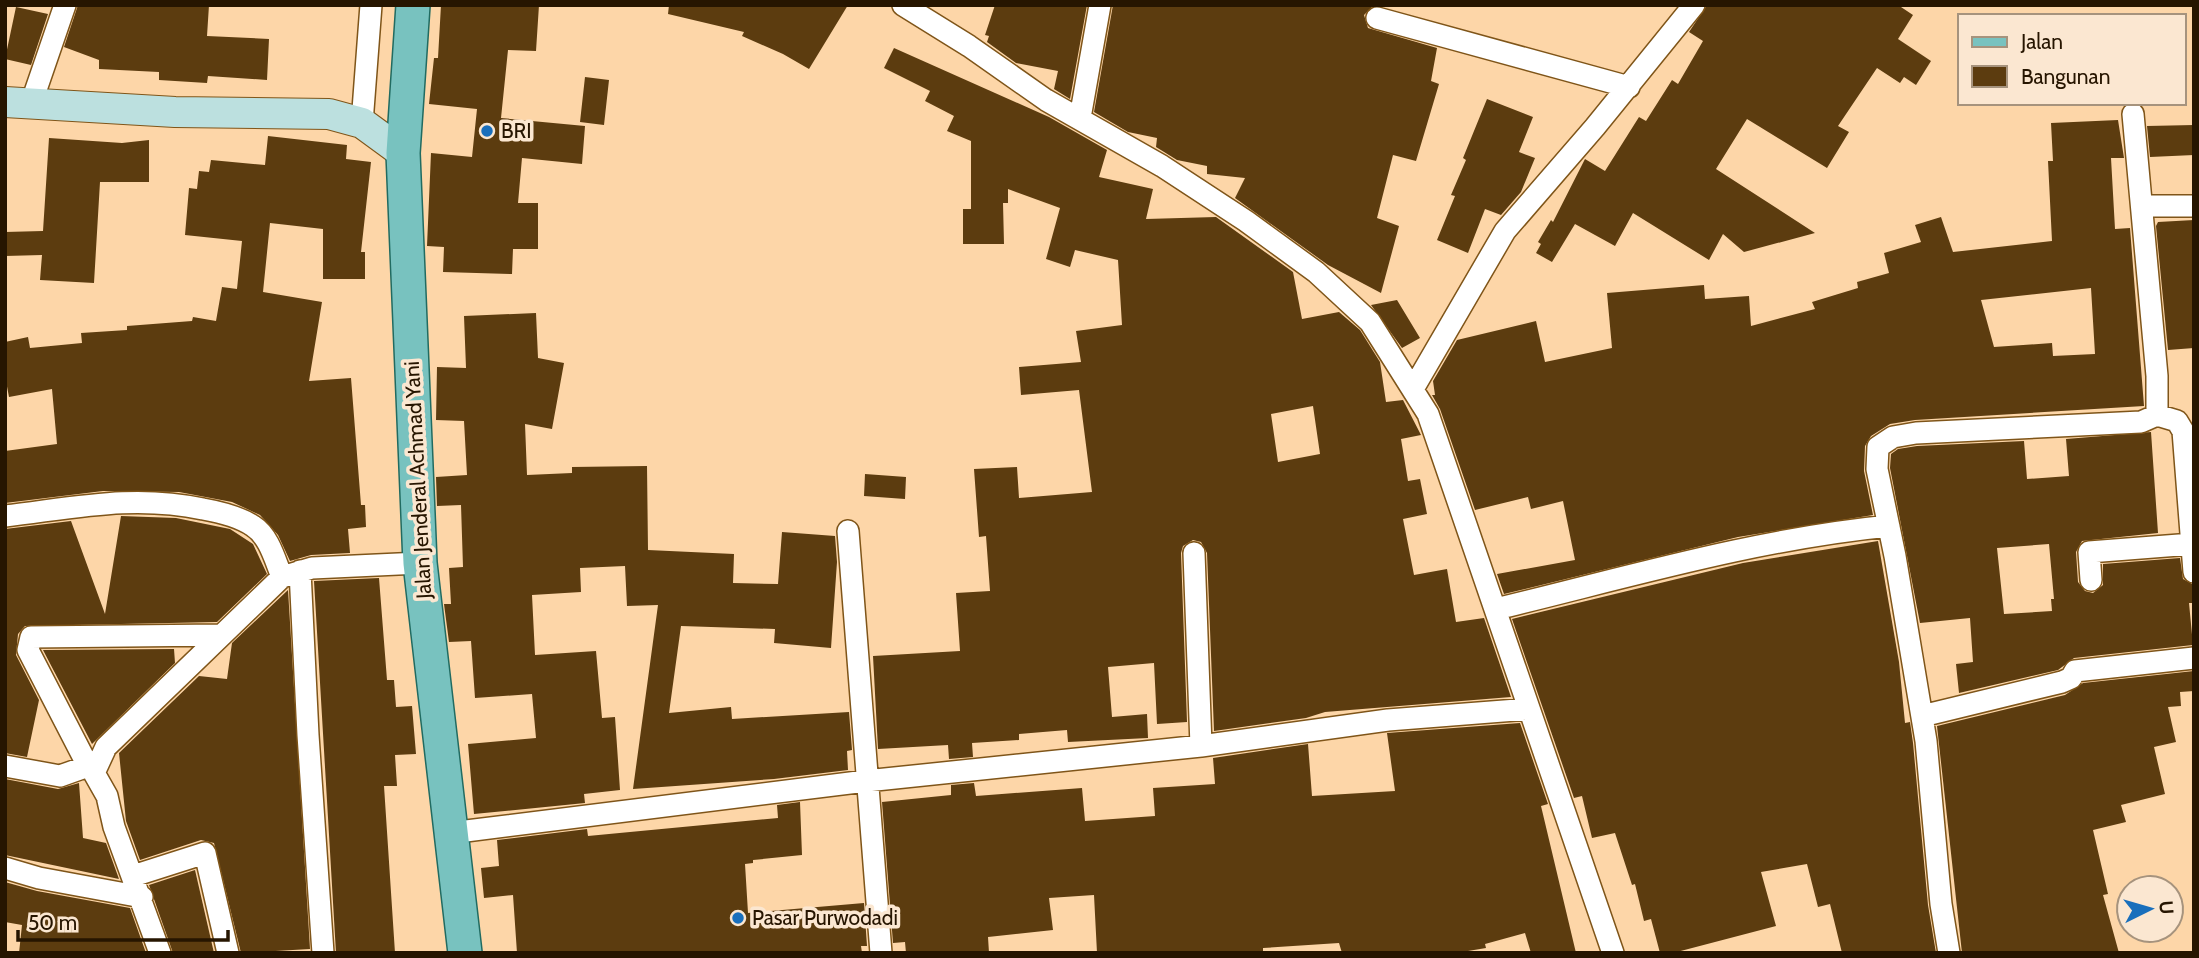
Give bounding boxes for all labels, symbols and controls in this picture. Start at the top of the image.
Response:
legend [1958,14,2185,105]
text: Jalan [2020,29,2063,54]
text: Bangunan [2021,64,2110,89]
place label: BRI [501,118,532,143]
marker: BRI [479,123,495,139]
street label: Jalan Jenderal Achmad Yani [399,360,436,601]
north arrow [2115,874,2185,944]
scale bar [18,898,228,942]
text: U [2154,900,2178,915]
place label: Pasar Purwodadi [752,905,898,930]
text: 50 m [28,910,77,935]
marker: Pasar Purwodadi [730,910,746,926]

